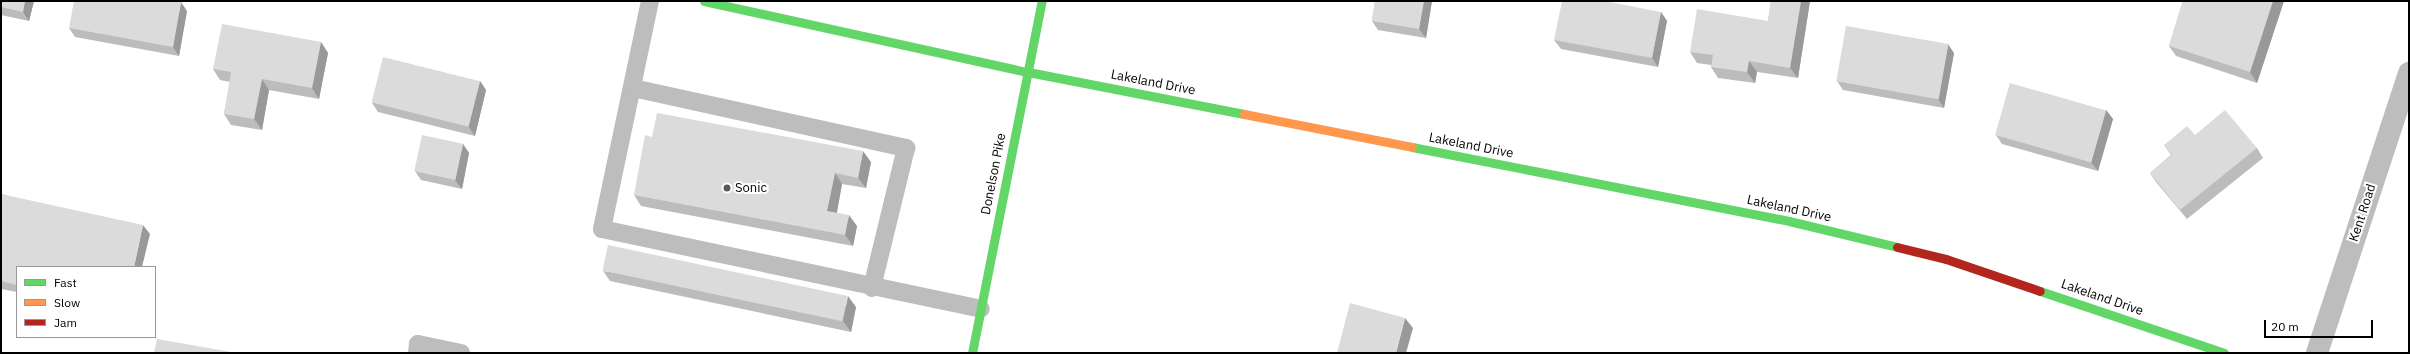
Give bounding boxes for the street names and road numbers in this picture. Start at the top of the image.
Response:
street label: Lakeland Drive [1109,67,1197,99]
street label: Lakeland Drive [1427,130,1515,162]
street label: Donelson Pike [978,132,1010,216]
street label: Kent Road [2346,182,2380,244]
street label: Lakeland Drive [1745,192,1833,226]
street label: Lakeland Drive [2059,277,2145,319]

